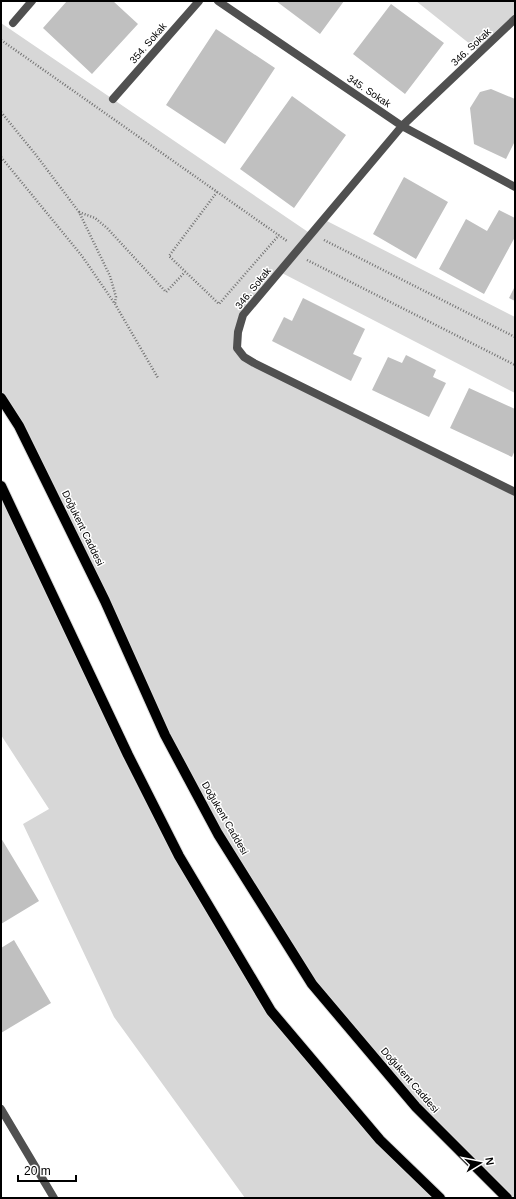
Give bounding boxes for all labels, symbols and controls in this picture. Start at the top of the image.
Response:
street label: 354. Sokak [127,20,169,65]
street label: 346. Sokak [449,25,494,68]
street label: 345. Sokak [345,72,394,110]
street label: 346. Sokak [233,264,274,311]
street label: Doğukent Caddesi [60,489,106,567]
street label: Doğukent Caddesi [200,780,250,856]
street label: Doğukent Caddesi [379,1045,441,1115]
north arrow [460,1143,500,1183]
text: N [483,1156,496,1166]
scale bar [18,1157,76,1183]
text: 20 m [24,1164,51,1178]

